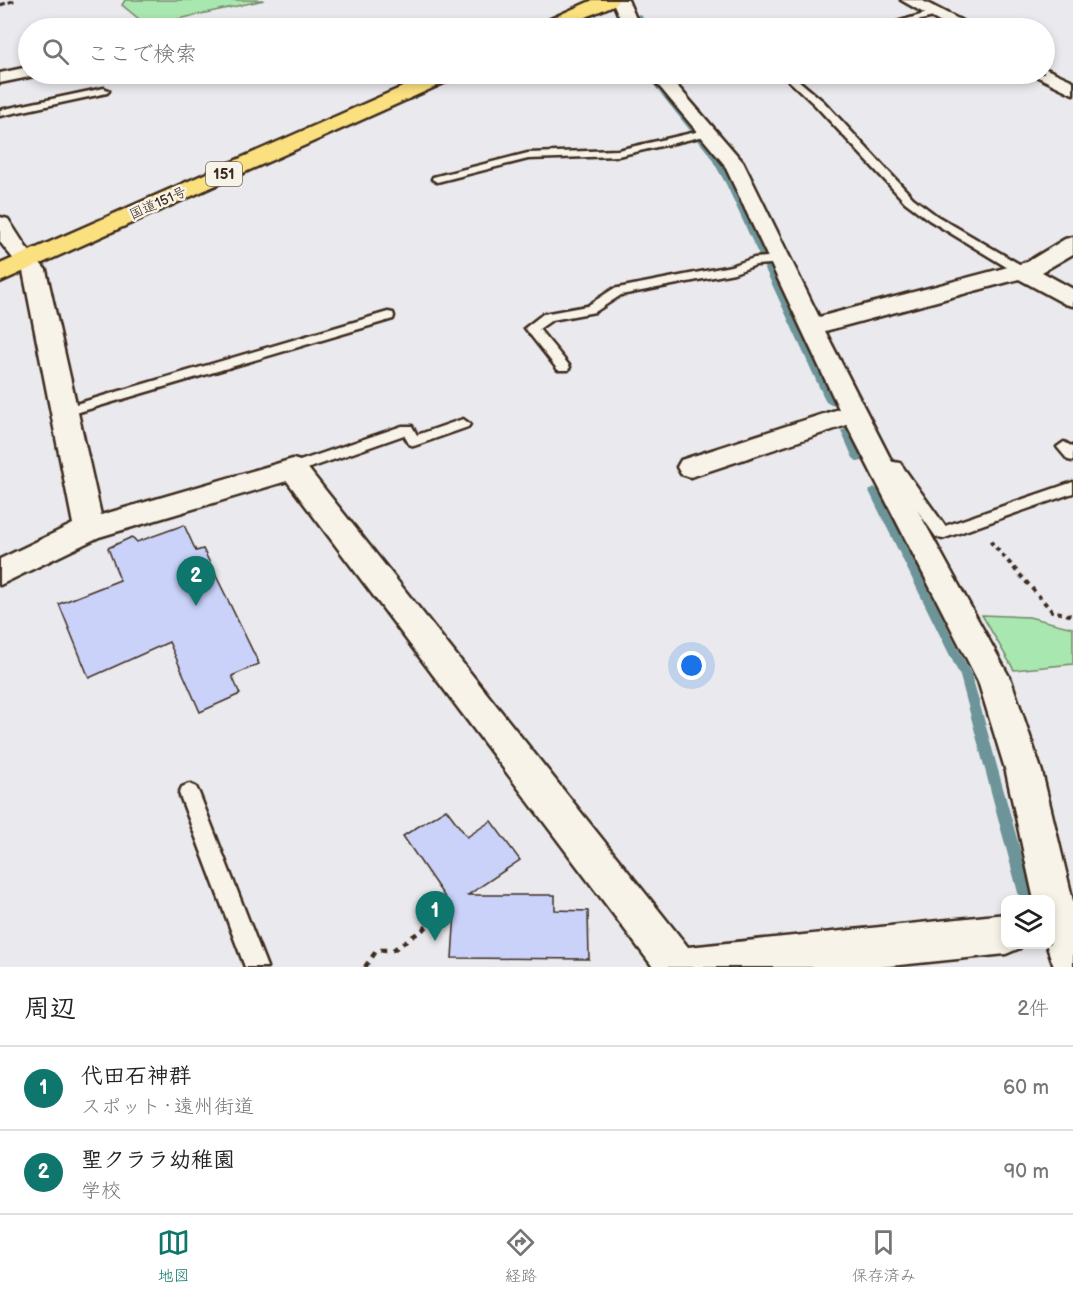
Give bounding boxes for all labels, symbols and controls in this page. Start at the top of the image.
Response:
search box [18,18,1055,84]
icon: search [39,35,72,68]
text: ここで検索 [87,41,197,68]
road number: 151 [206,162,242,186]
street label: 国道151号 [127,183,189,223]
pin: 2 [176,556,216,606]
your location [677,651,706,680]
pin: 1 [416,892,454,941]
map controls [1001,895,1055,949]
button: layers [1001,895,1055,949]
text: 周辺 [24,994,76,1025]
text: 2件 [1017,997,1049,1021]
text: 代田石神群 [81,1063,191,1090]
text: 1 [39,1076,48,1100]
text: 60 m [1003,1076,1049,1100]
text: スポット · 遠州街道 [81,1095,254,1119]
text: 聖クララ幼稚園 [81,1147,235,1174]
text: 2 [38,1160,49,1184]
text: 90 m [1004,1160,1049,1184]
text: 学校 [81,1179,121,1203]
tab: 地図 [157,1226,190,1286]
tab: 経路 [504,1226,537,1286]
tab: 保存済み [852,1226,916,1286]

